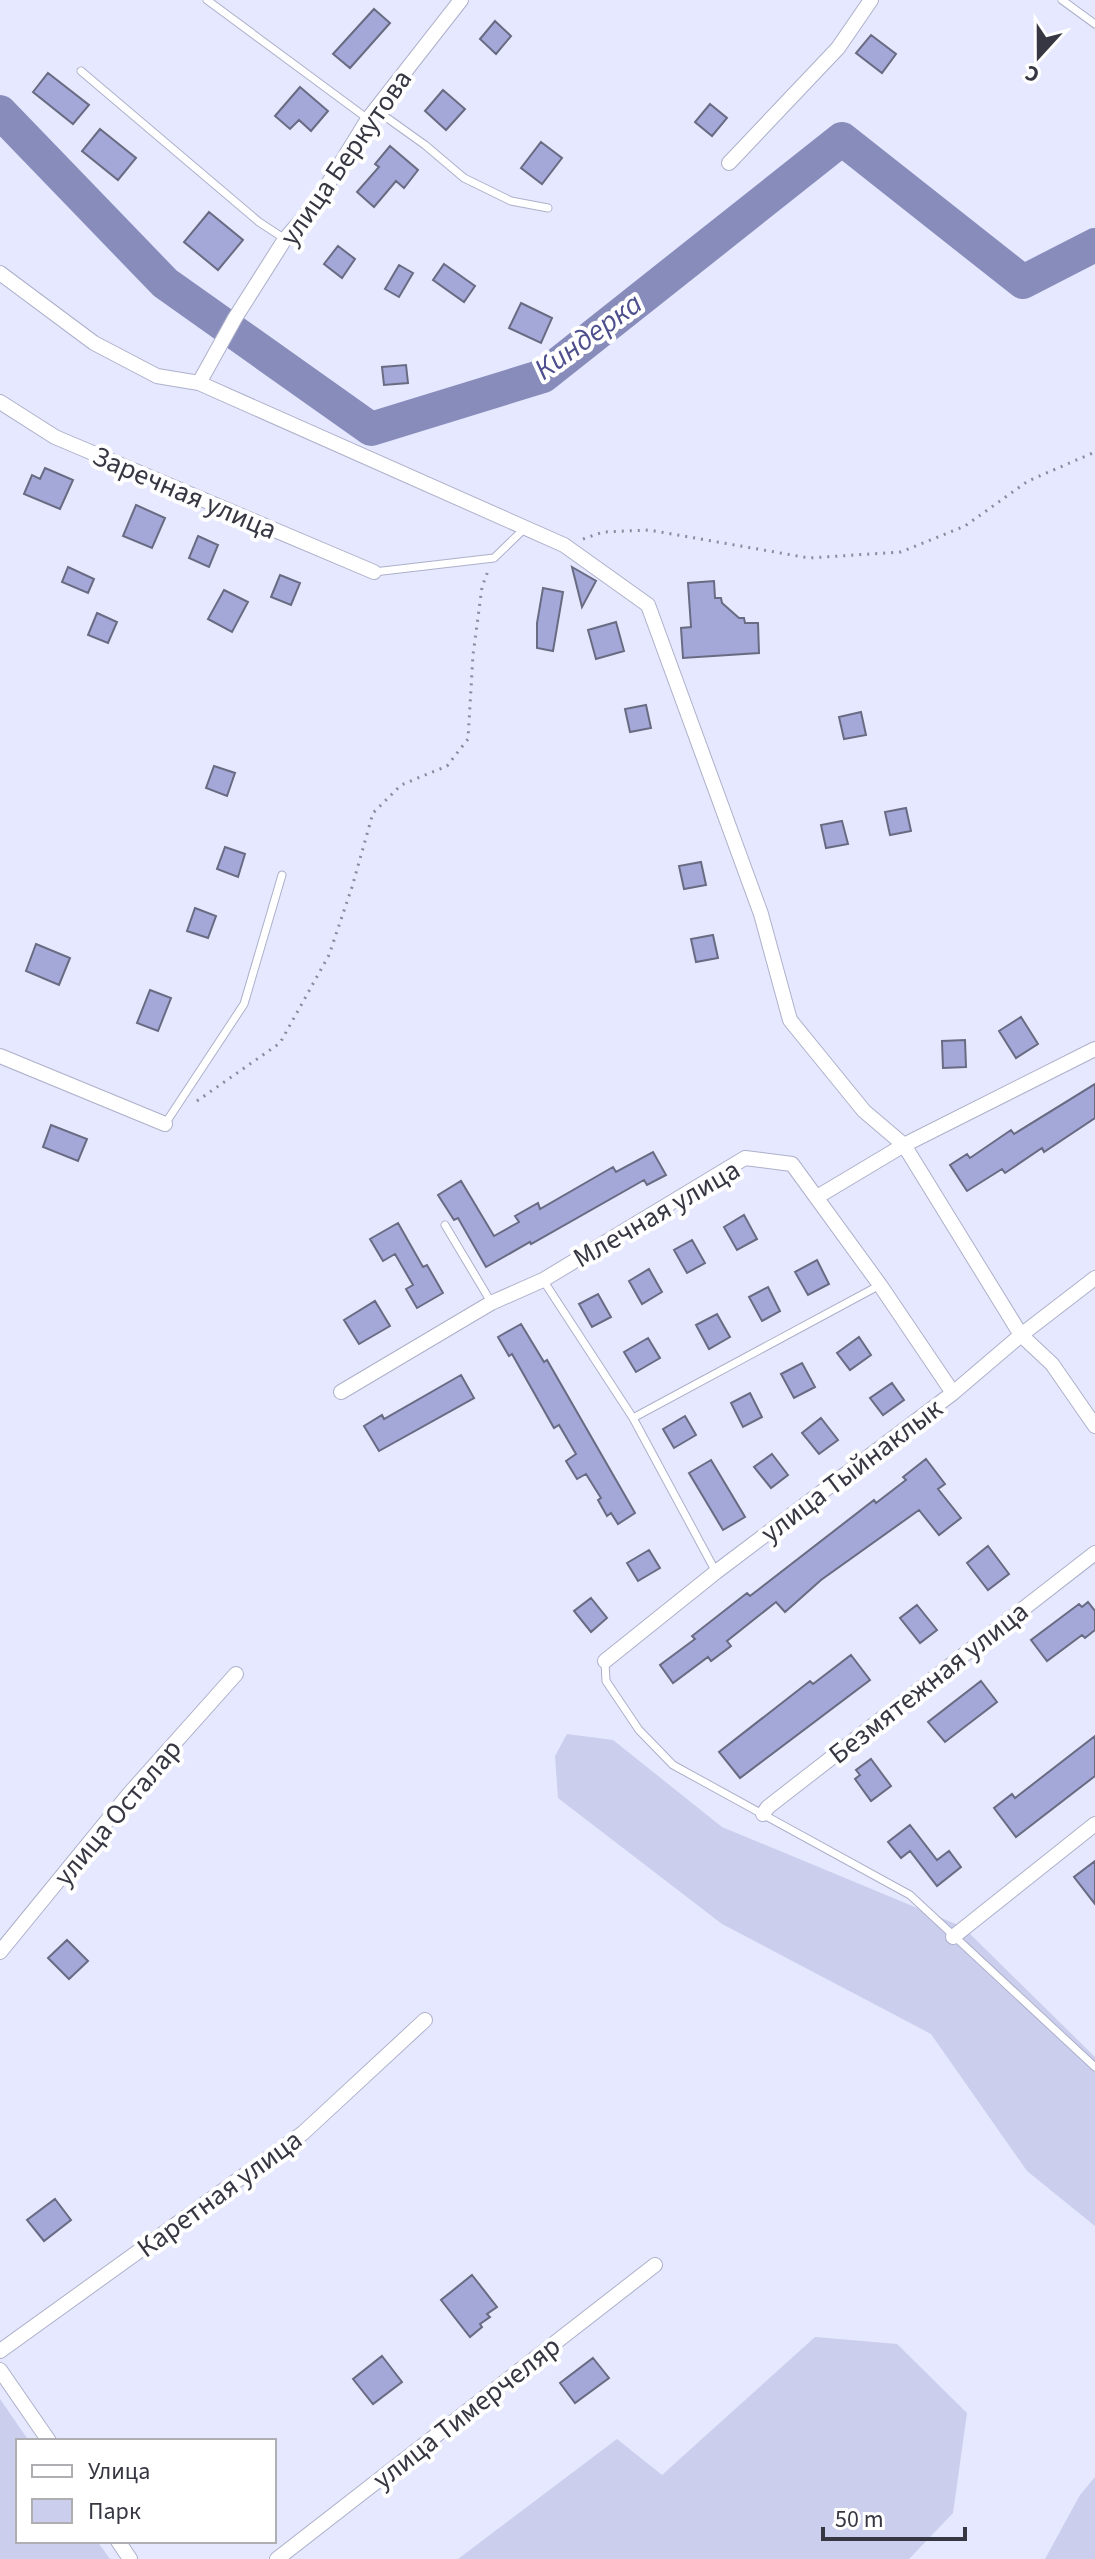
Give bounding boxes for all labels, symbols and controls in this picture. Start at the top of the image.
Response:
north arrow [999,16,1079,96]
text: С [1020,56,1044,91]
street label: улица Беркутова [270,61,422,254]
water label: Киндерка [525,282,651,390]
street label: Заречная улица [86,436,283,550]
street label: Млечная улица [566,1150,747,1278]
street label: улица Тыйнаклык [752,1389,951,1553]
street label: Безмятежная улица [820,1592,1037,1774]
street label: улица Осталар [44,1730,191,1895]
street label: Каретная улица [129,2120,310,2267]
street label: улица Тимерчеляр [364,2327,569,2499]
legend [16,2439,276,2543]
text: Улица [88,2454,150,2489]
scale bar [823,2491,965,2541]
text: Парк [88,2494,141,2529]
text: 50 m [835,2502,884,2537]

